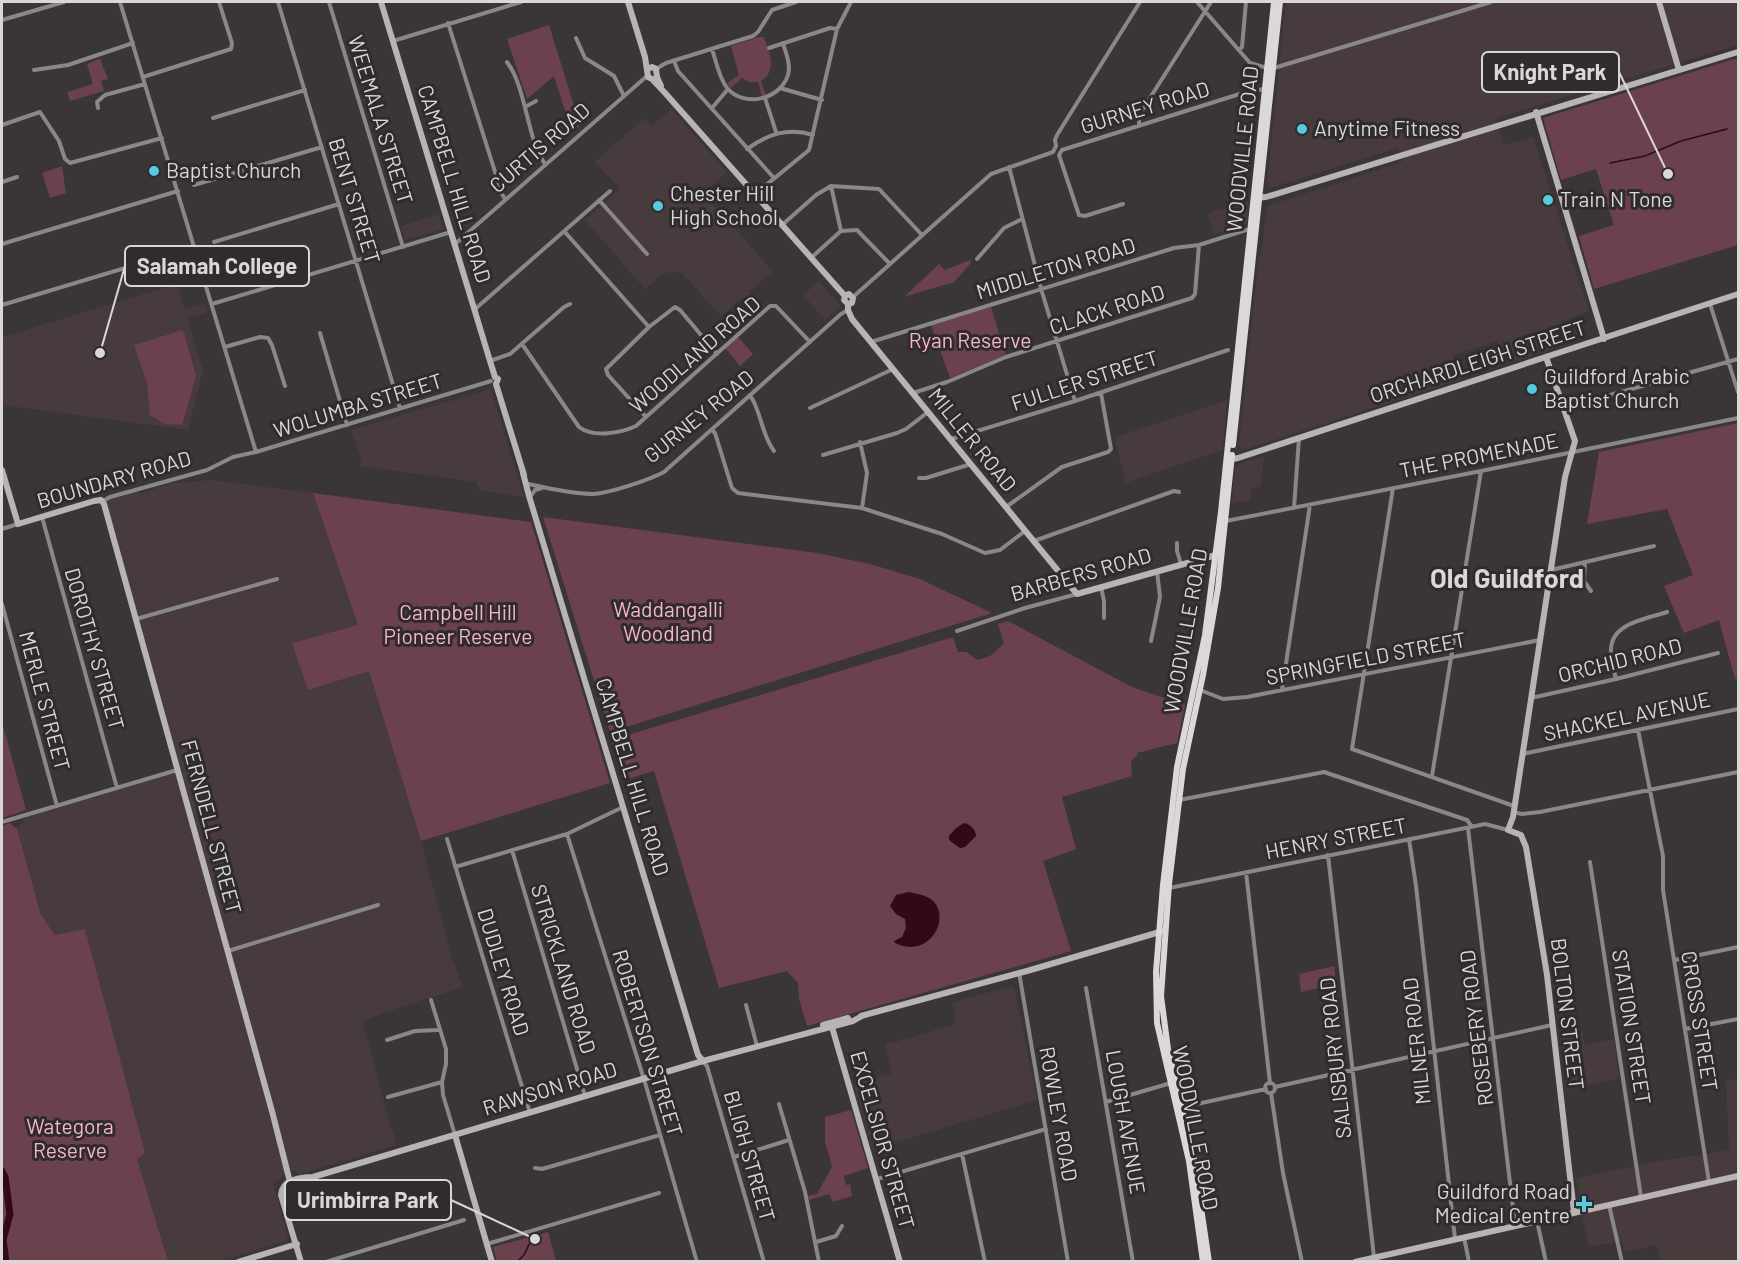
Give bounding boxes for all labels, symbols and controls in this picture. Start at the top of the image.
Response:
street label: WEEMALA STREET [344,32,419,207]
callout: Knight Park [1482,52,1619,92]
text: Knight Park [1493,58,1607,84]
street label: WOODVILLE ROAD [1220,65,1263,233]
street label: GURNEY ROAD [1077,75,1212,138]
street label: CAMPBELL HILL ROAD [413,82,497,286]
street label: CURTIS ROAD [484,97,594,197]
place label: Anytime Fitness [1314,115,1460,140]
marker: Anytime Fitness [1295,122,1309,136]
street label: BENT STREET [324,135,386,267]
place label: Baptist Church [166,157,301,182]
marker: Baptist Church [147,164,161,178]
place label: Chester Hill High School [670,180,778,229]
place label: Train N Tone [1560,186,1673,211]
marker: Train N Tone [1541,193,1555,207]
marker: Chester Hill High School [651,199,665,213]
street label: MIDDLETON ROAD [973,231,1138,304]
callout: Salamah College [125,246,309,286]
text: Salamah College [137,252,297,278]
street label: CLACK ROAD [1046,278,1167,339]
street label: WOODLAND ROAD [623,290,765,418]
street label: ORCHARDLEIGH STREET [1366,314,1589,407]
park label: Ryan Reserve [909,327,1031,352]
street label: FULLER STREET [1008,344,1161,415]
place label: Guildford Arabic Baptist Church [1544,363,1690,412]
street label: GURNEY ROAD [638,364,758,468]
street label: WOLUMBA STREET [270,367,445,442]
street label: MILLER ROAD [924,382,1022,496]
marker: Guildford Arabic Baptist Church [1525,382,1539,396]
street label: THE PROMENADE [1397,427,1560,482]
street label: BOUNDARY ROAD [34,445,194,513]
street label: BARBERS ROAD [1007,542,1154,606]
street label: WOODVILLE ROAD [1158,546,1211,715]
district label: Old Guildford [1430,561,1584,593]
street label: DOROTHY STREET [60,565,131,733]
park label: Waddangalli Woodland [613,596,723,645]
park label: Campbell Hill Pioneer Reserve [384,599,532,648]
street label: SPRINGFIELD STREET [1264,626,1468,689]
street label: MERLE STREET [15,628,76,773]
street label: ORCHID ROAD [1555,632,1684,687]
street label: CAMPBELL HILL ROAD [591,675,675,879]
street label: SHACKEL AVENUE [1541,686,1712,745]
street label: FERNDELL STREET [177,737,248,916]
street label: HENRY STREET [1263,812,1408,863]
street label: STRICKLAND ROAD [527,881,602,1056]
street label: DUDLEY ROAD [473,905,536,1038]
street label: BOLTON STREET [1547,937,1590,1091]
street label: ROBERTSON STREET [608,946,689,1139]
street label: STATION STREET [1608,947,1657,1106]
street label: ROSEBERY ROAD [1454,949,1497,1108]
street label: CROSS STREET [1677,949,1724,1093]
street label: SALISBURY ROAD [1314,976,1355,1140]
street label: MILNER ROAD [1396,976,1435,1106]
street label: WOODVILLE ROAD [1168,1043,1225,1212]
street label: ROWLEY ROAD [1035,1044,1084,1183]
street label: EXCELSIOR STREET [846,1048,921,1232]
street label: LOUGH AVENUE [1101,1048,1151,1196]
street label: RAWSON ROAD [479,1055,620,1120]
street label: BLIGH STREET [720,1087,781,1224]
park label: Wategora Reserve [26,1113,114,1162]
place label: Guildford Road Medical Centre [1435,1178,1570,1227]
callout: Urimbirra Park [285,1180,451,1220]
text: Urimbirra Park [297,1186,439,1212]
marker: Guildford Road Medical Centre [1575,1195,1593,1213]

